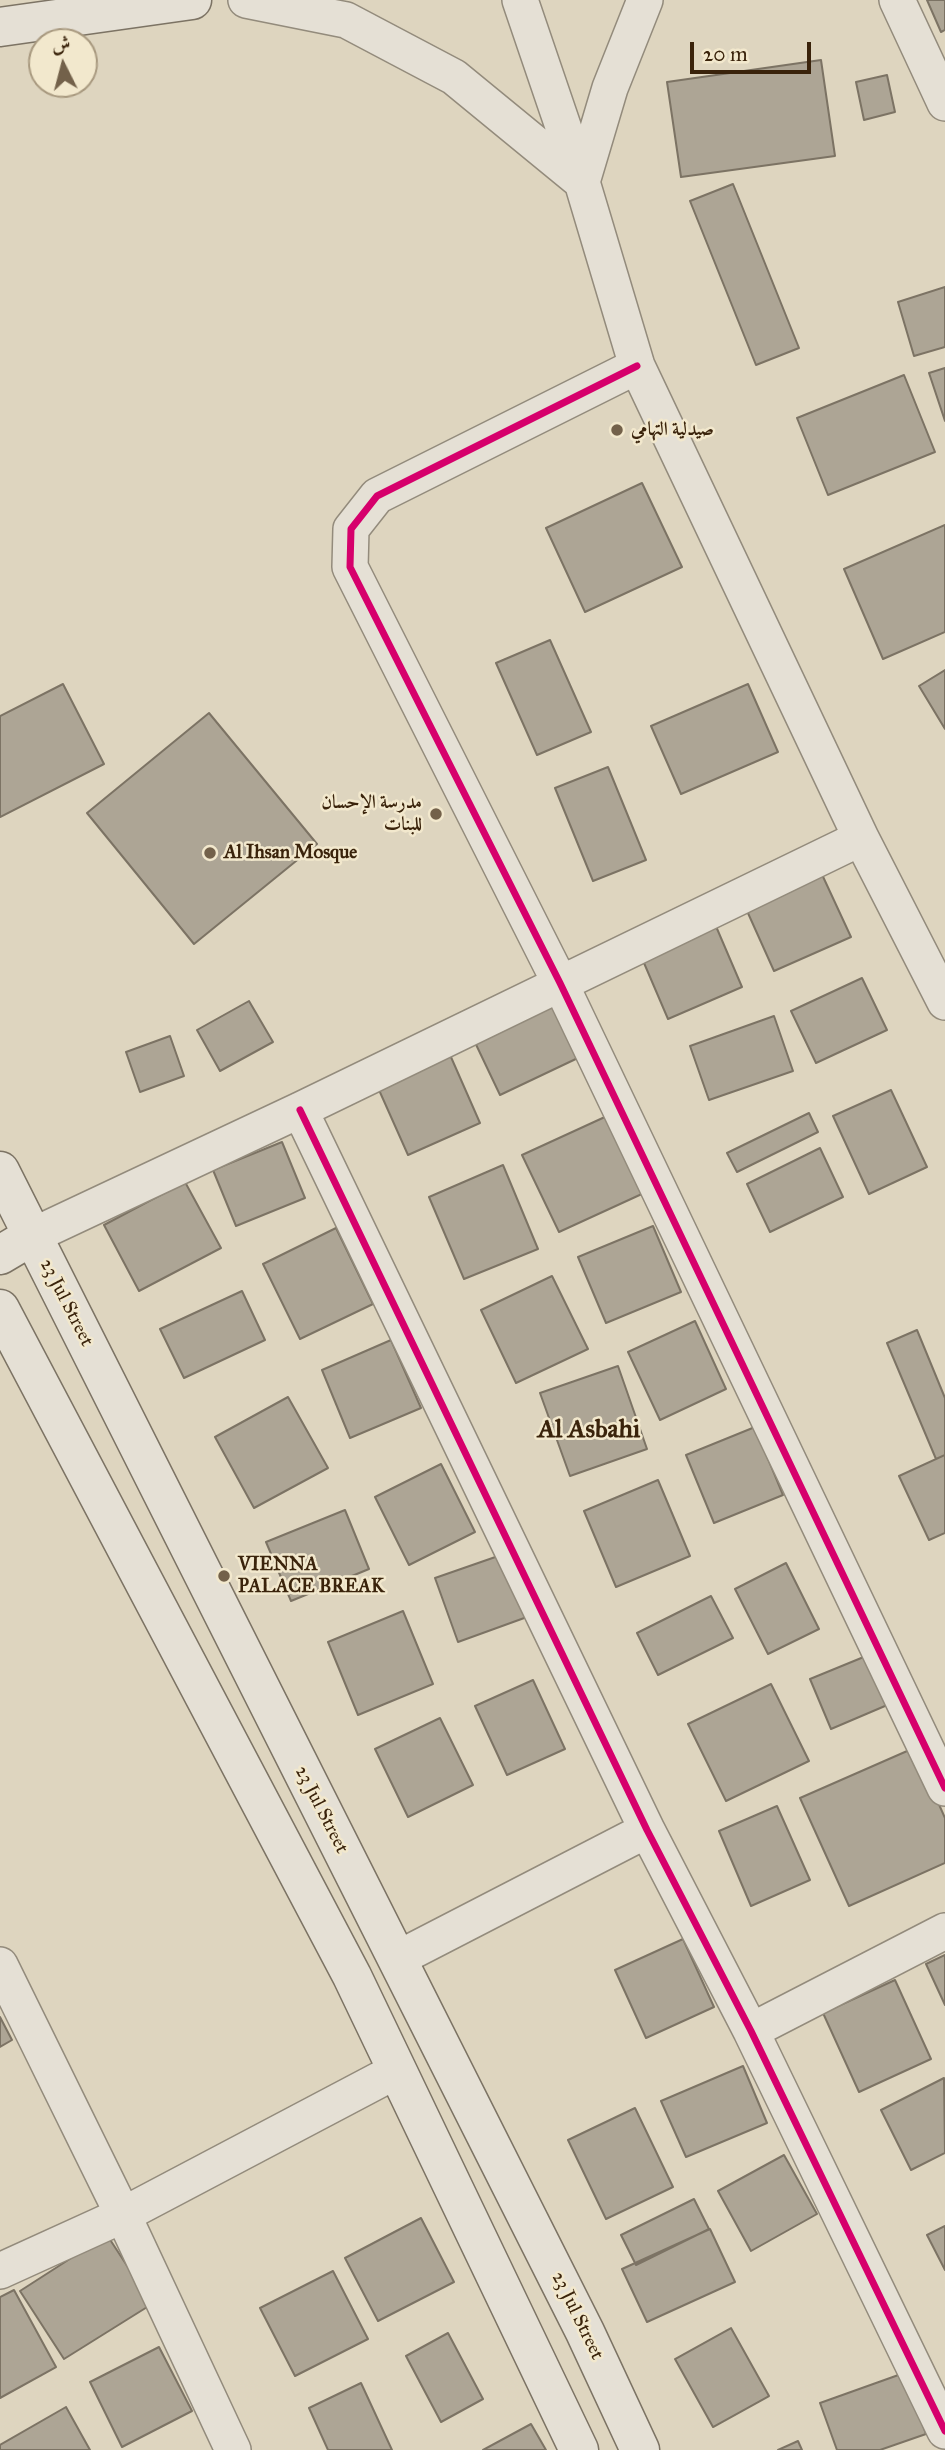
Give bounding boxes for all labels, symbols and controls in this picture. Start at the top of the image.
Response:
north arrow [28,28,98,98]
scale bar [693,28,814,72]
text: ش [50,31,72,56]
text: 20 m [703,41,748,67]
place label: صيدلية التهامي [631,419,714,441]
marker: صيدلية التهامي [609,422,625,438]
place label: مدرسة الإحسان للبنات [321,792,422,836]
marker: مدرسة الإحسان للبنات [428,806,444,822]
place label: Al Ihsan Mosque [224,842,357,864]
marker: Al Ihsan Mosque [202,845,218,861]
street label: 23 Jul Street [34,1256,98,1350]
district label: Al Asbahi [538,1415,640,1447]
place label: VIENNA PALACE BREAK [238,1554,385,1598]
marker: VIENNA PALACE BREAK [216,1568,232,1584]
street label: 23 Jul Street [289,1763,353,1857]
street label: 23 Jul Street [546,2268,608,2364]

